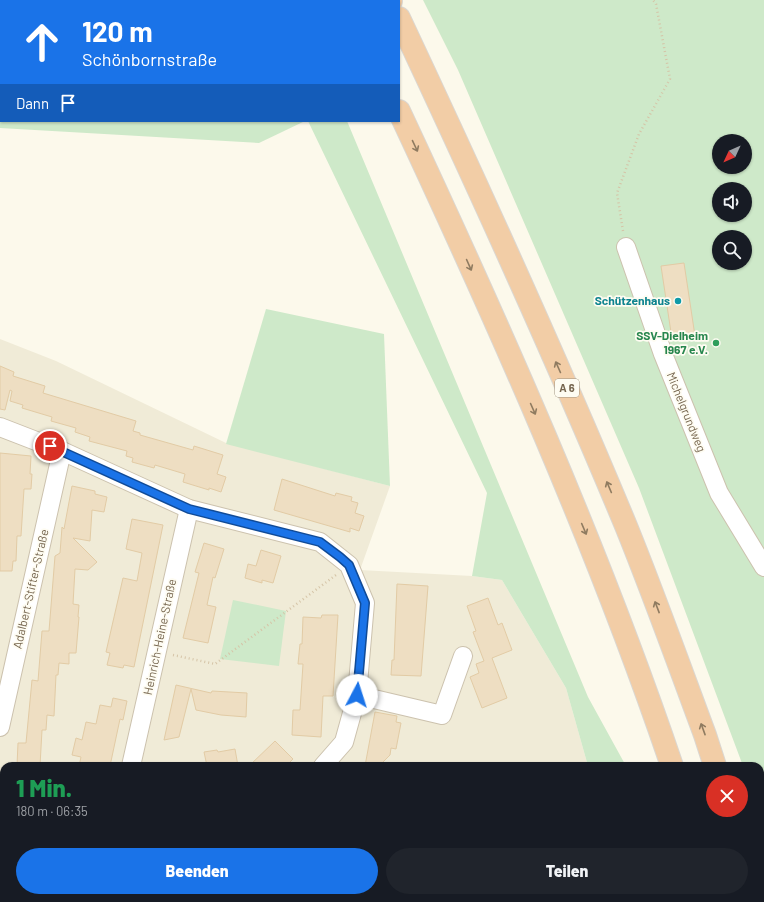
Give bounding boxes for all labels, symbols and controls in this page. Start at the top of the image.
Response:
text: 120 m [82,14,153,48]
icon: ahead [16,16,68,68]
text: Schönbornstraße [82,48,217,70]
icon: arrive [57,92,79,114]
text: Dann [16,94,49,112]
north arrow [712,134,752,174]
map controls [712,134,752,270]
one-way arrow [412,140,420,152]
button: sound [712,182,752,222]
button: search [712,230,752,270]
one-way arrow [466,259,473,271]
place label: Schützenhaus [595,293,670,307]
marker: Schützenhaus [673,296,683,306]
place label: SSV-Dielheim 1967 e.V. [636,328,708,356]
marker: SSV-Dielheim 1967 e.V. [711,338,721,348]
one-way arrow [554,362,561,374]
street label: Michelgrundweg [665,370,709,454]
road number: A 6 [555,379,579,397]
one-way arrow [530,403,537,415]
pin [33,429,67,463]
icon: arrive [39,435,61,457]
one-way arrow [605,481,612,493]
one-way arrow [580,523,588,535]
street label: Adalbert-Stifter-Straße [9,528,51,650]
street label: Heinrich-Heine-Straße [140,577,178,696]
one-way arrow [653,602,660,614]
position arrow [336,674,378,716]
one-way arrow [698,723,706,735]
text: 1 Min. [16,773,72,802]
button: close [706,775,748,817]
text: 180 m · 06:35 [16,803,88,819]
button: Beenden [16,848,378,894]
button: Teilen [386,848,748,894]

